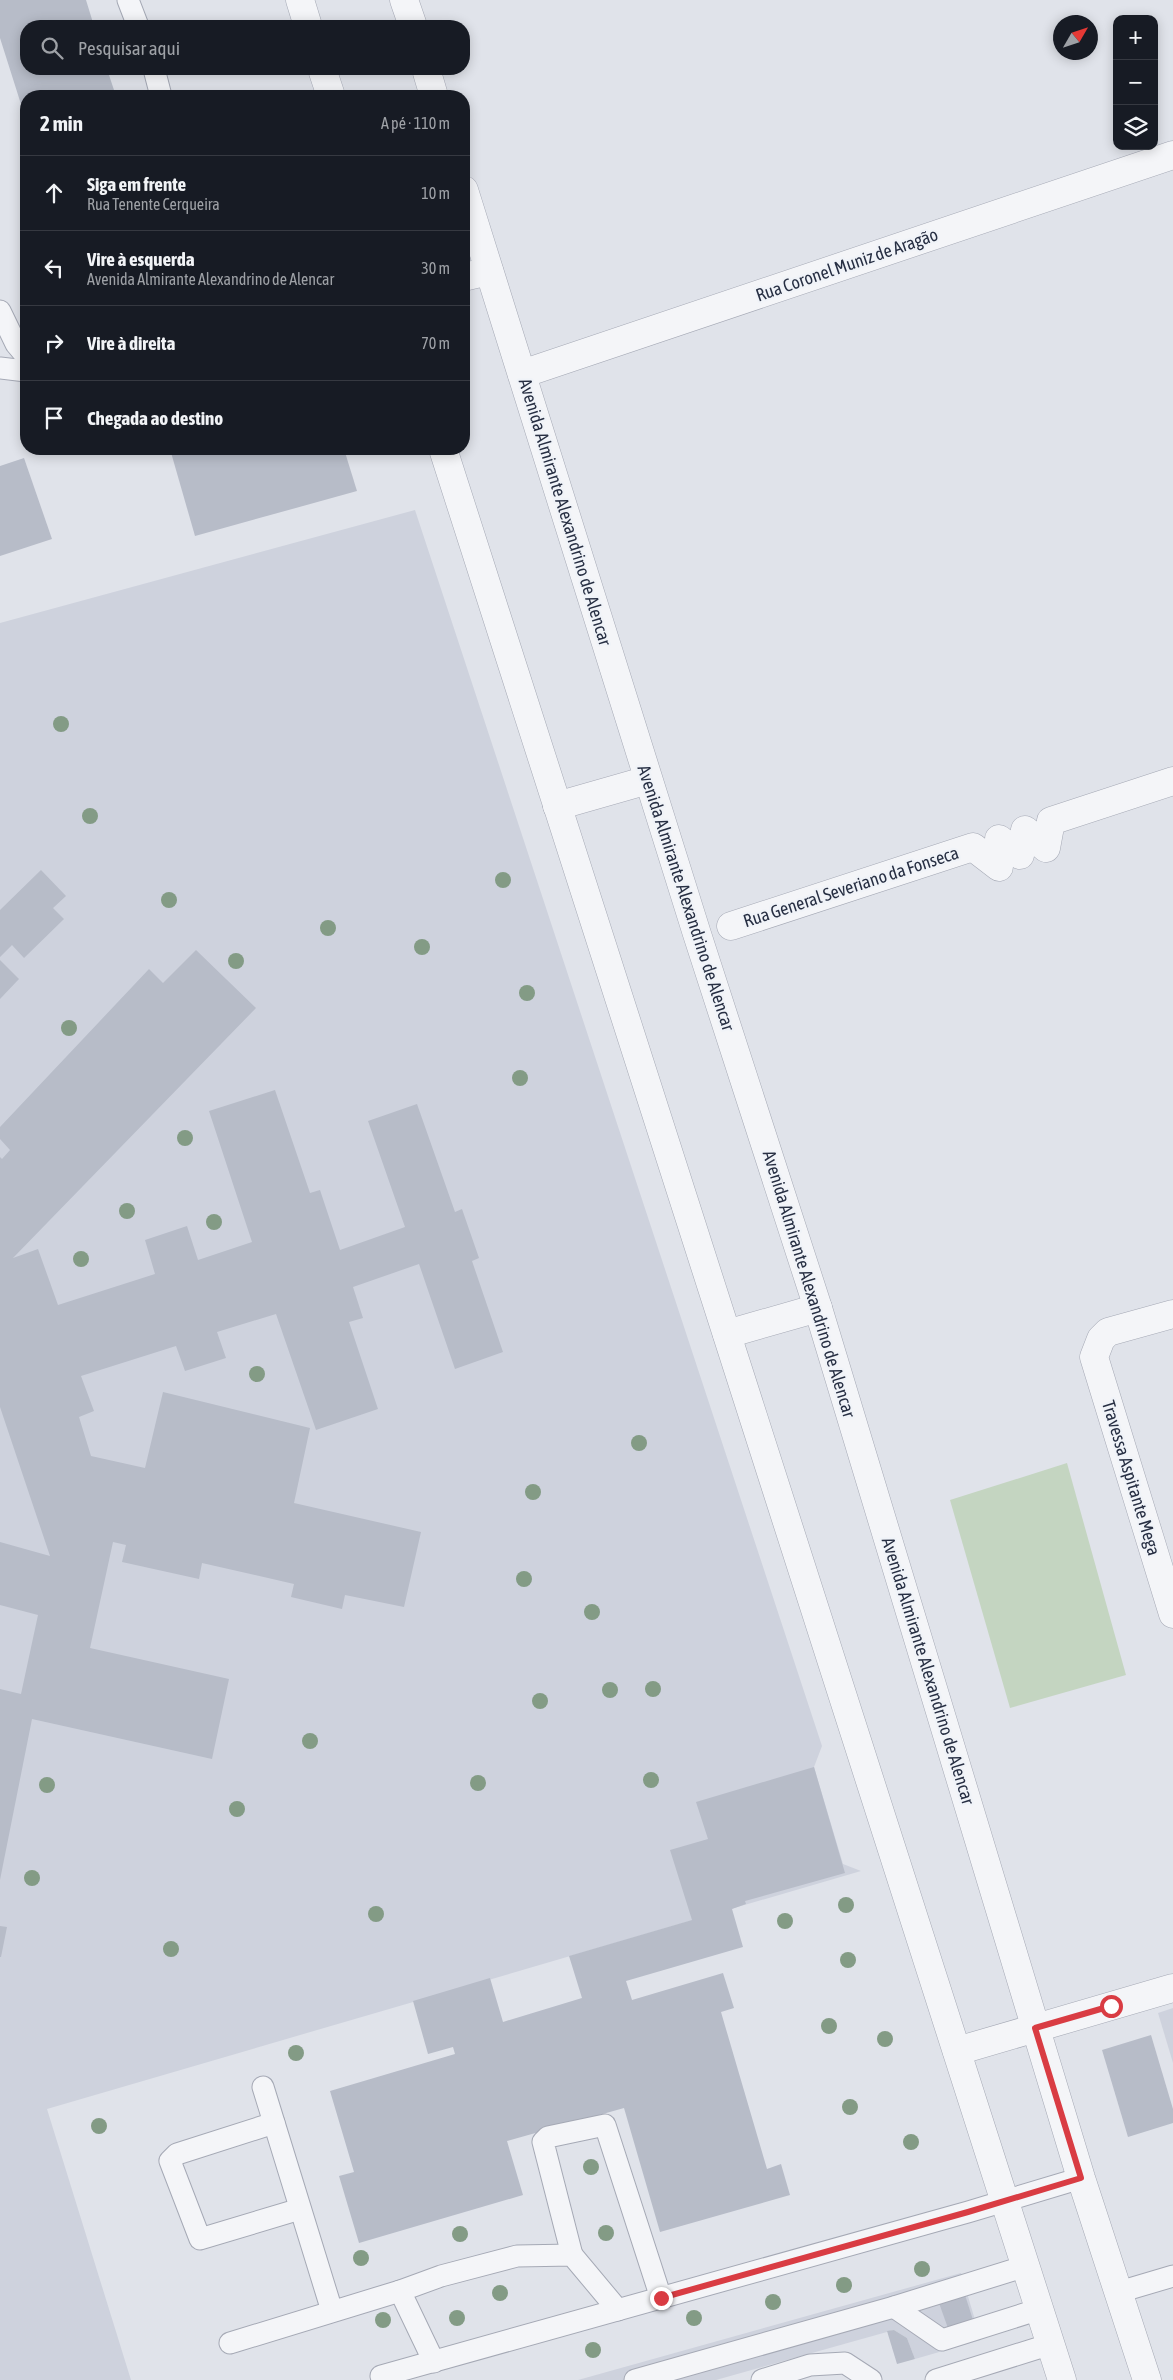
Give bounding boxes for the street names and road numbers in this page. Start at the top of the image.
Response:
street label: Rua Coronel Muniz de Aragão [753,223,941,306]
street label: Avenida Almirante Alexandrino de Alencar [515,376,616,649]
street label: Avenida Almirante Alexandrino de Alencar [634,762,740,1034]
street label: Rua General Severiano da Fonseca [741,842,961,931]
street label: Avenida Almirante Alexandrino de Alencar [759,1148,860,1421]
street label: Travessa Aspitante Mega [1098,1398,1165,1558]
street label: Avenida Almirante Alexandrino de Alencar [878,1535,979,1808]

